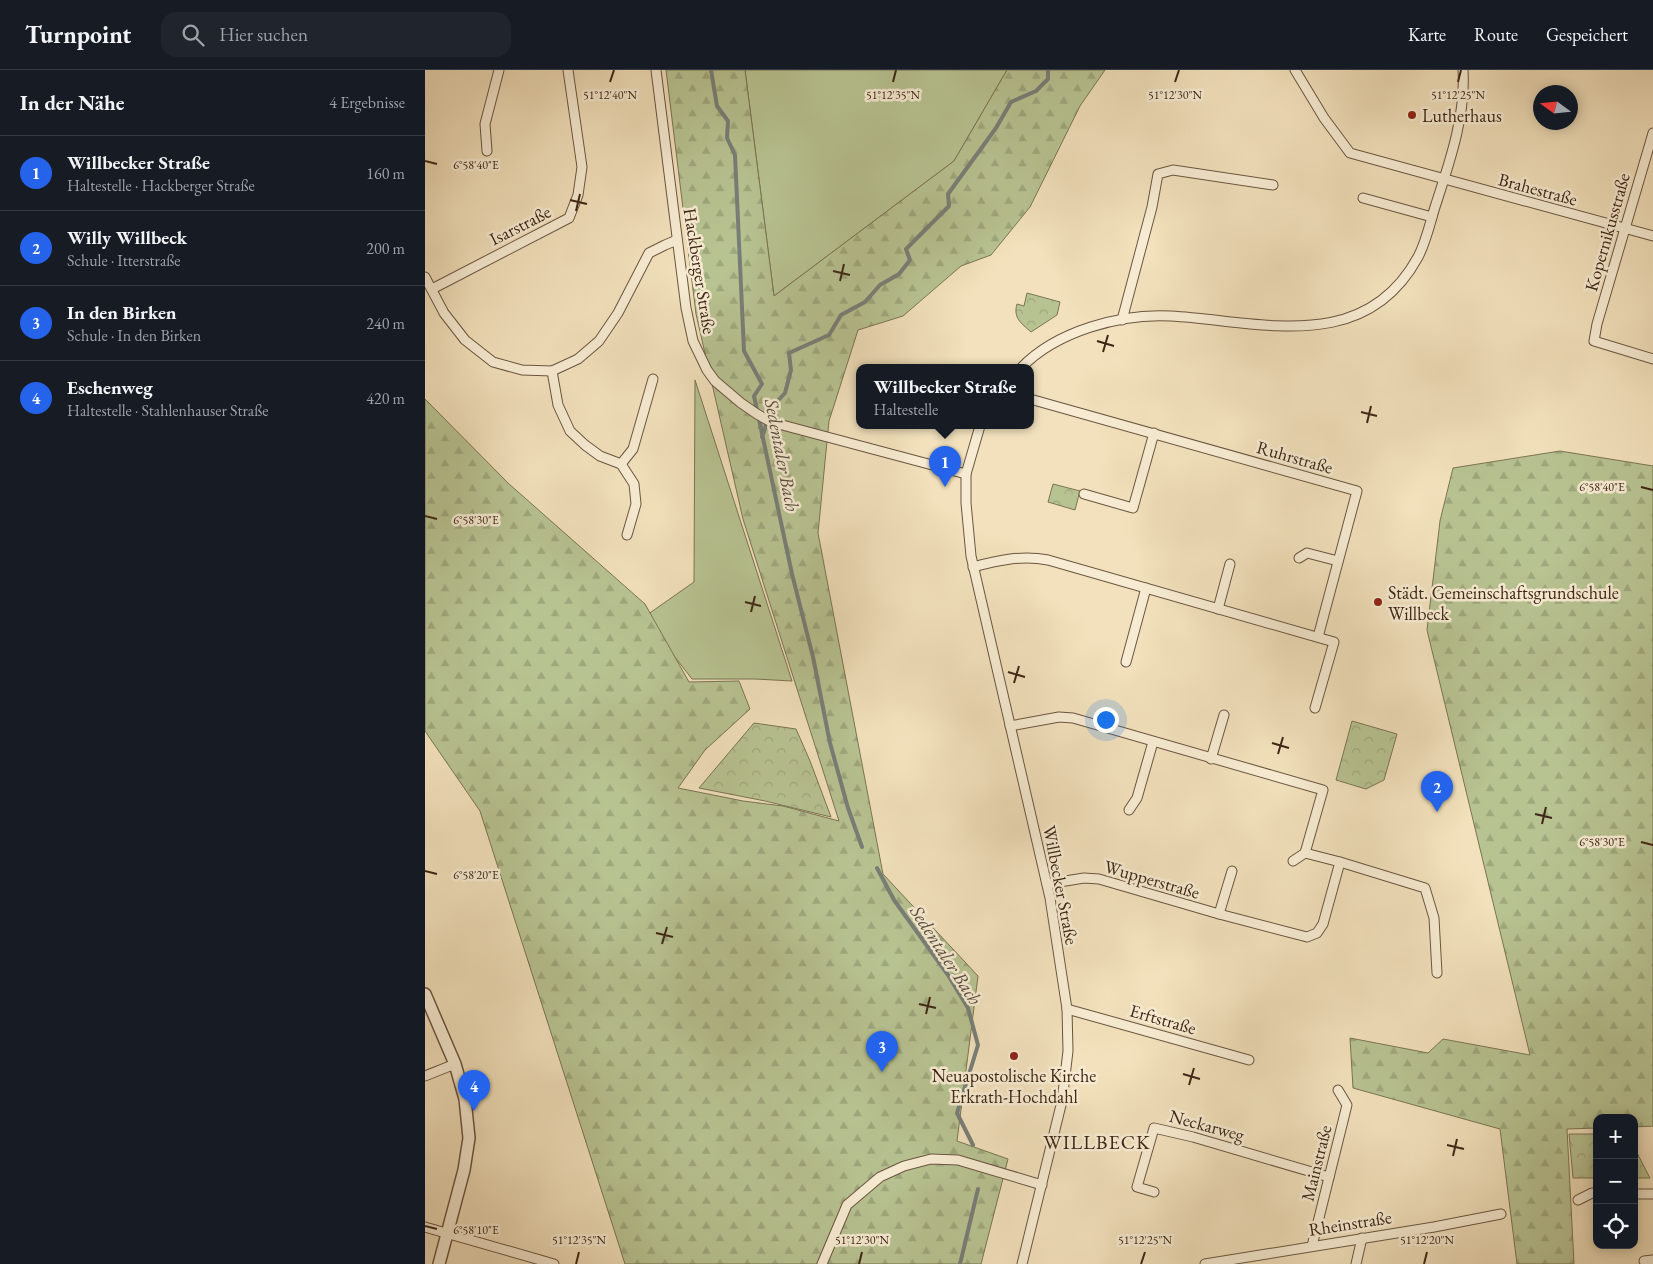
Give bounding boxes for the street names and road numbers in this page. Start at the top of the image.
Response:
street label: Brahestraße [1496,167,1580,211]
street label: Kopernikusstraße [1579,170,1635,294]
street label: Isarstraße [485,200,555,250]
street label: Hackberger Straße [679,206,721,336]
street label: Ruhrstraße [1254,435,1336,479]
street label: Willbecker Straße [1038,823,1084,947]
street label: Wupperstraße [1102,854,1202,904]
street label: Erftstraße [1127,999,1199,1039]
street label: Neckarweg [1167,1104,1247,1146]
street label: Mainstraße [1295,1123,1337,1203]
street label: Rheinstraße [1307,1205,1393,1241]

